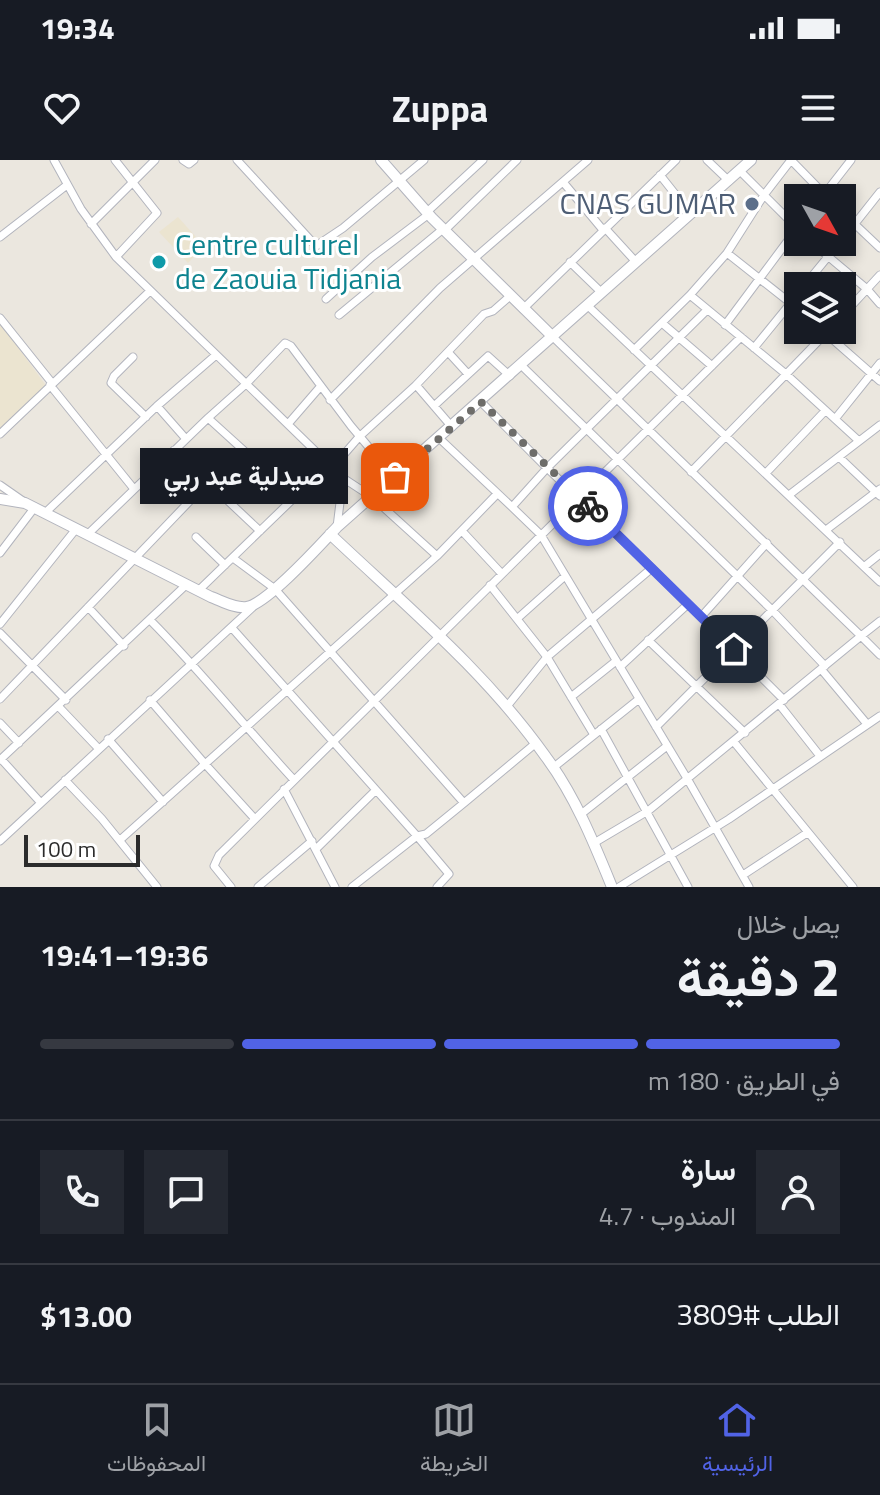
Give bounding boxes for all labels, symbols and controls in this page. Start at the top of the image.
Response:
text: 19:34 [40,5,115,51]
text: Zuppa [392,81,488,136]
icon: heart [40,86,84,130]
icon: menu [796,86,840,130]
place label: CNAS GUMAR [560,180,736,226]
north arrow [784,184,856,256]
map controls [784,184,856,344]
marker: CNAS GUMAR [743,195,761,213]
place label: Centre culturel de Zaouia Tidjania [175,221,401,301]
marker: Centre culturel de Zaouia Tidjania [150,253,168,271]
button: layers [784,272,856,344]
pin [361,443,429,511]
callout: صيدلية عبد ربي [139,449,347,505]
icon: bag [373,455,417,499]
text: صيدلية عبد ربي [163,456,325,495]
courier [548,466,628,546]
icon: bike [566,484,610,528]
pin [700,615,768,683]
icon: home [712,627,756,671]
scale bar [24,831,140,867]
text: 100 m [36,832,96,866]
text: يصل خلال [737,904,840,943]
text: 19:36–19:41 [40,932,208,978]
text: 2 دقيقة [677,937,840,1016]
text: في الطريق · 180 m [648,1061,840,1100]
text: سارة [681,1146,736,1192]
button: phone [40,1150,124,1234]
button: chat [144,1150,228,1234]
button: person [756,1150,840,1234]
text: المندوب · 4.7 [599,1196,736,1235]
text: الطلب #3809 [676,1291,840,1337]
text: $13.00 [40,1293,132,1339]
tab: المحفوظات [107,1398,206,1483]
tab: الخريطة [420,1398,488,1483]
tab: الرئيسية [702,1398,773,1483]

